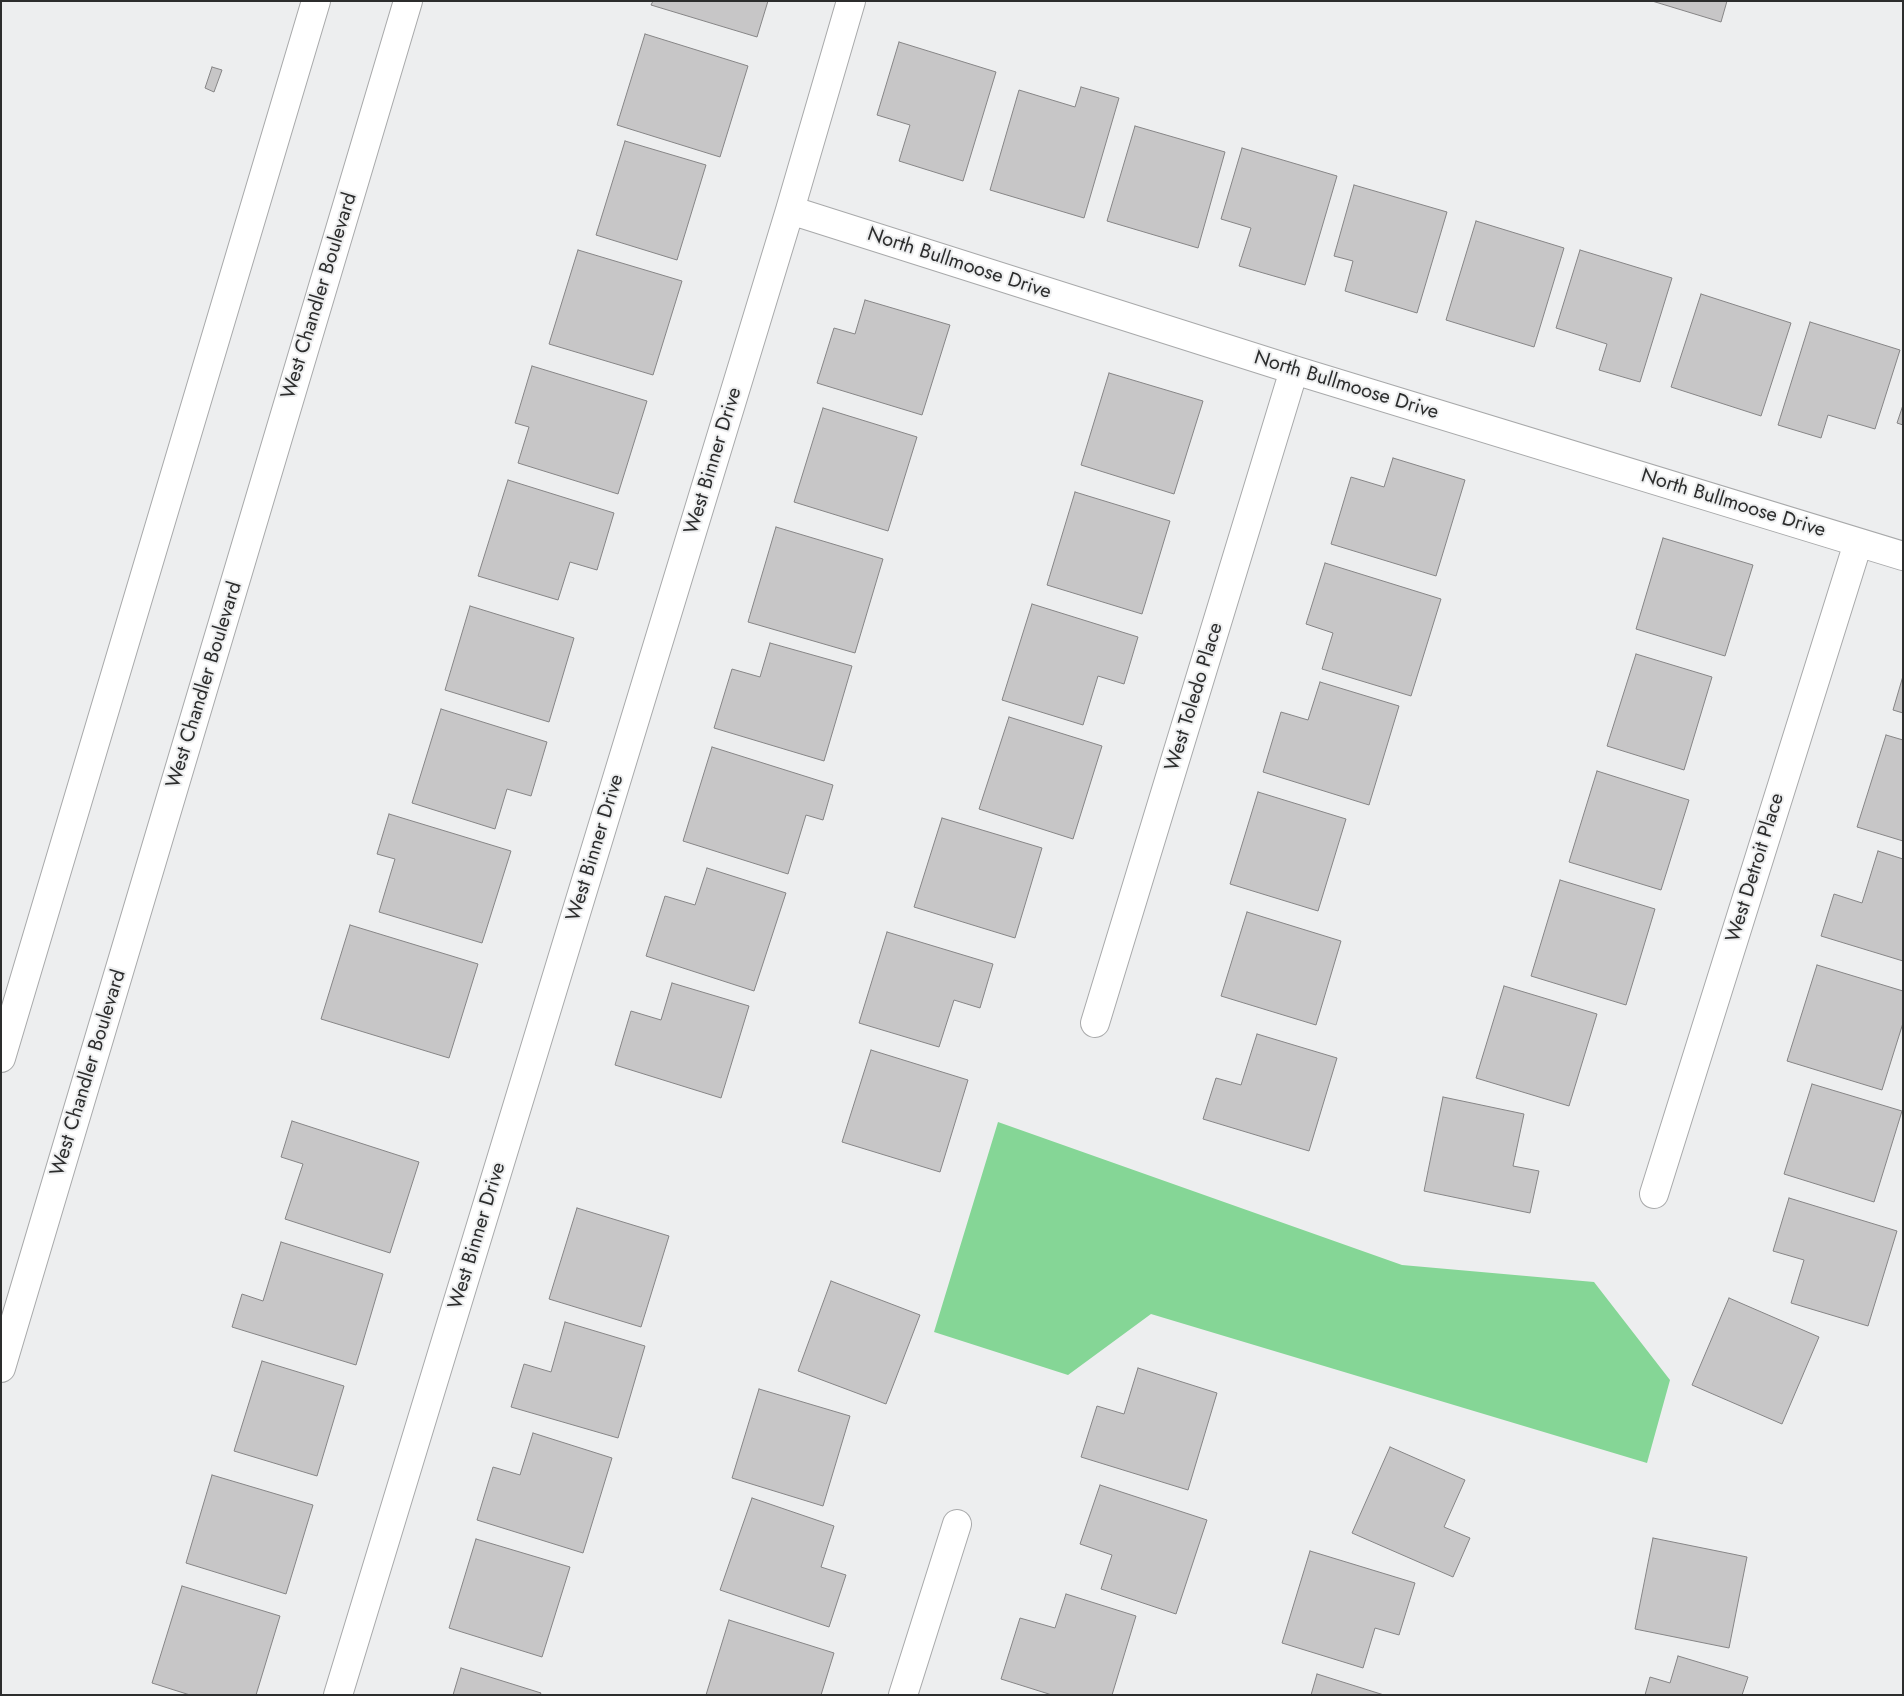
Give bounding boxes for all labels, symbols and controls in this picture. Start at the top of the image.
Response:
street label: West Chandler Boulevard [277,190,363,402]
street label: North Bullmoose Drive [864,223,1054,305]
street label: North Bullmoose Drive [1251,347,1441,425]
street label: West Binner Drive [680,385,748,537]
street label: North Bullmoose Drive [1638,465,1828,543]
street label: West Chandler Boulevard [162,579,248,791]
street label: West Toledo Place [1161,620,1229,774]
street label: West Binner Drive [562,772,630,924]
street label: West Detroit Place [1722,791,1790,945]
street label: West Chandler Boulevard [46,967,132,1179]
street label: West Binner Drive [444,1160,512,1312]

